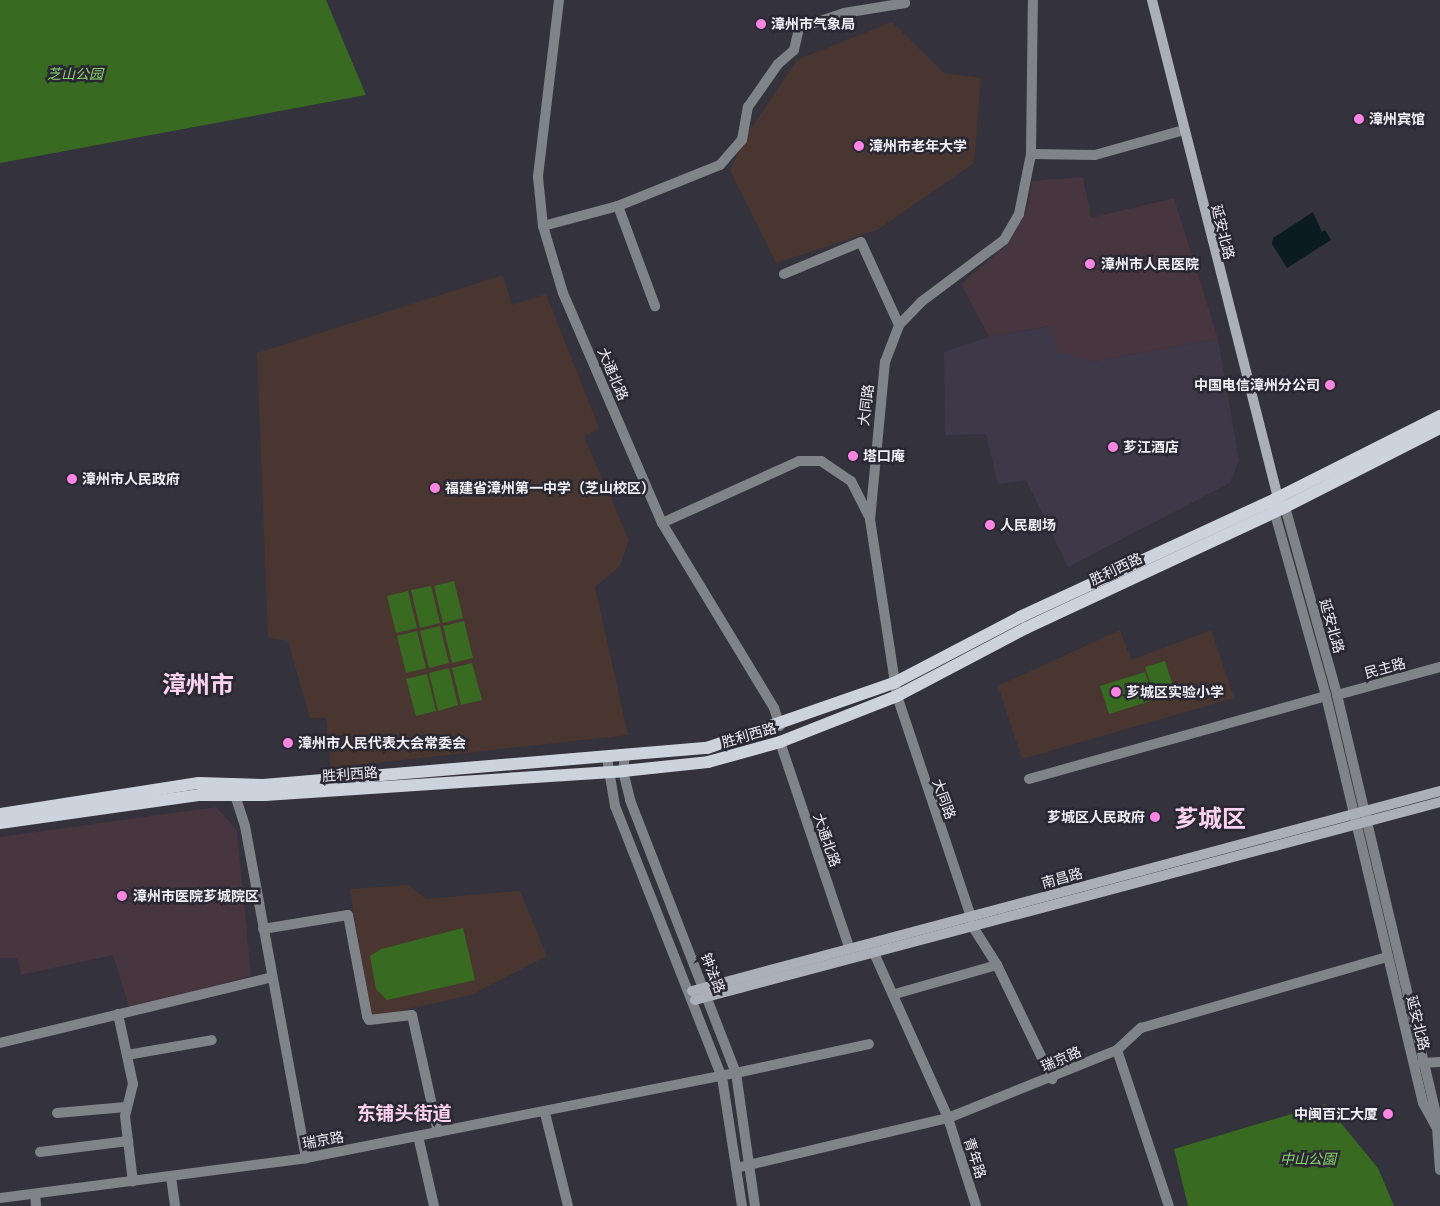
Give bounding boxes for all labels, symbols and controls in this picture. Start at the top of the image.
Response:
place label: 漳州市气象局 [771,16,855,32]
marker: 漳州市气象局 [755,18,767,30]
park label: 芝山公园 [47,66,103,82]
place label: 漳州宾馆 [1369,111,1425,127]
marker: 漳州宾馆 [1353,113,1365,125]
place label: 漳州市老年大学 [869,138,967,154]
marker: 漳州市老年大学 [853,140,865,152]
street label: 延安北路 [1208,203,1238,261]
place label: 漳州市人民医院 [1101,256,1199,272]
marker: 漳州市人民医院 [1083,257,1097,271]
street label: 大通北路 [594,345,632,403]
place label: 中国电信漳州分公司 [1194,377,1320,393]
marker: 中国电信漳州分公司 [1324,379,1336,391]
street label: 大同路 [855,383,877,427]
place label: 芗江酒店 [1123,439,1179,455]
marker: 芗江酒店 [1107,441,1119,453]
place label: 塔口庵 [863,448,905,464]
marker: 塔口庵 [847,450,859,462]
place label: 漳州市人民政府 [82,471,180,487]
marker: 漳州市人民政府 [66,473,78,485]
place label: 福建省漳州第一中学（芝山校区） [445,480,655,496]
marker: 福建省漳州第一中学（芝山校区） [429,482,441,494]
place label: 人民剧场 [1000,517,1056,533]
marker: 人民剧场 [984,519,996,531]
street label: 胜利西路 [1087,550,1145,588]
street label: 延安北路 [1316,597,1348,655]
street label: 民主路 [1363,654,1407,682]
district label: 漳州市 [162,671,234,699]
place label: 芗城区实验小学 [1126,684,1224,700]
marker: 芗城区实验小学 [1110,686,1122,698]
street label: 胜利西路 [720,719,778,751]
place label: 漳州市人民代表大会常委会 [298,735,466,751]
marker: 漳州市人民代表大会常委会 [282,737,294,749]
street label: 胜利西路 [321,764,379,784]
street label: 大同路 [929,776,959,822]
district label: 芗城区 [1174,805,1246,833]
place label: 芗城区人民政府 [1047,809,1145,825]
street label: 大通北路 [810,811,844,869]
marker: 芗城区人民政府 [1149,811,1161,823]
street label: 南昌路 [1040,864,1084,892]
place label: 漳州市医院芗城院区 [133,888,259,904]
marker: 漳州市医院芗城院区 [115,889,129,903]
street label: 钟法路 [698,950,728,996]
street label: 延安北路 [1403,994,1433,1052]
street label: 瑞京路 [1038,1043,1084,1075]
district label: 东铺头街道 [357,1103,451,1125]
place label: 中闽百汇大厦 [1294,1106,1378,1122]
marker: 中闽百汇大厦 [1382,1108,1394,1120]
street label: 瑞京路 [301,1128,345,1152]
street label: 青年路 [961,1135,989,1181]
park label: 中山公園 [1280,1151,1336,1167]

